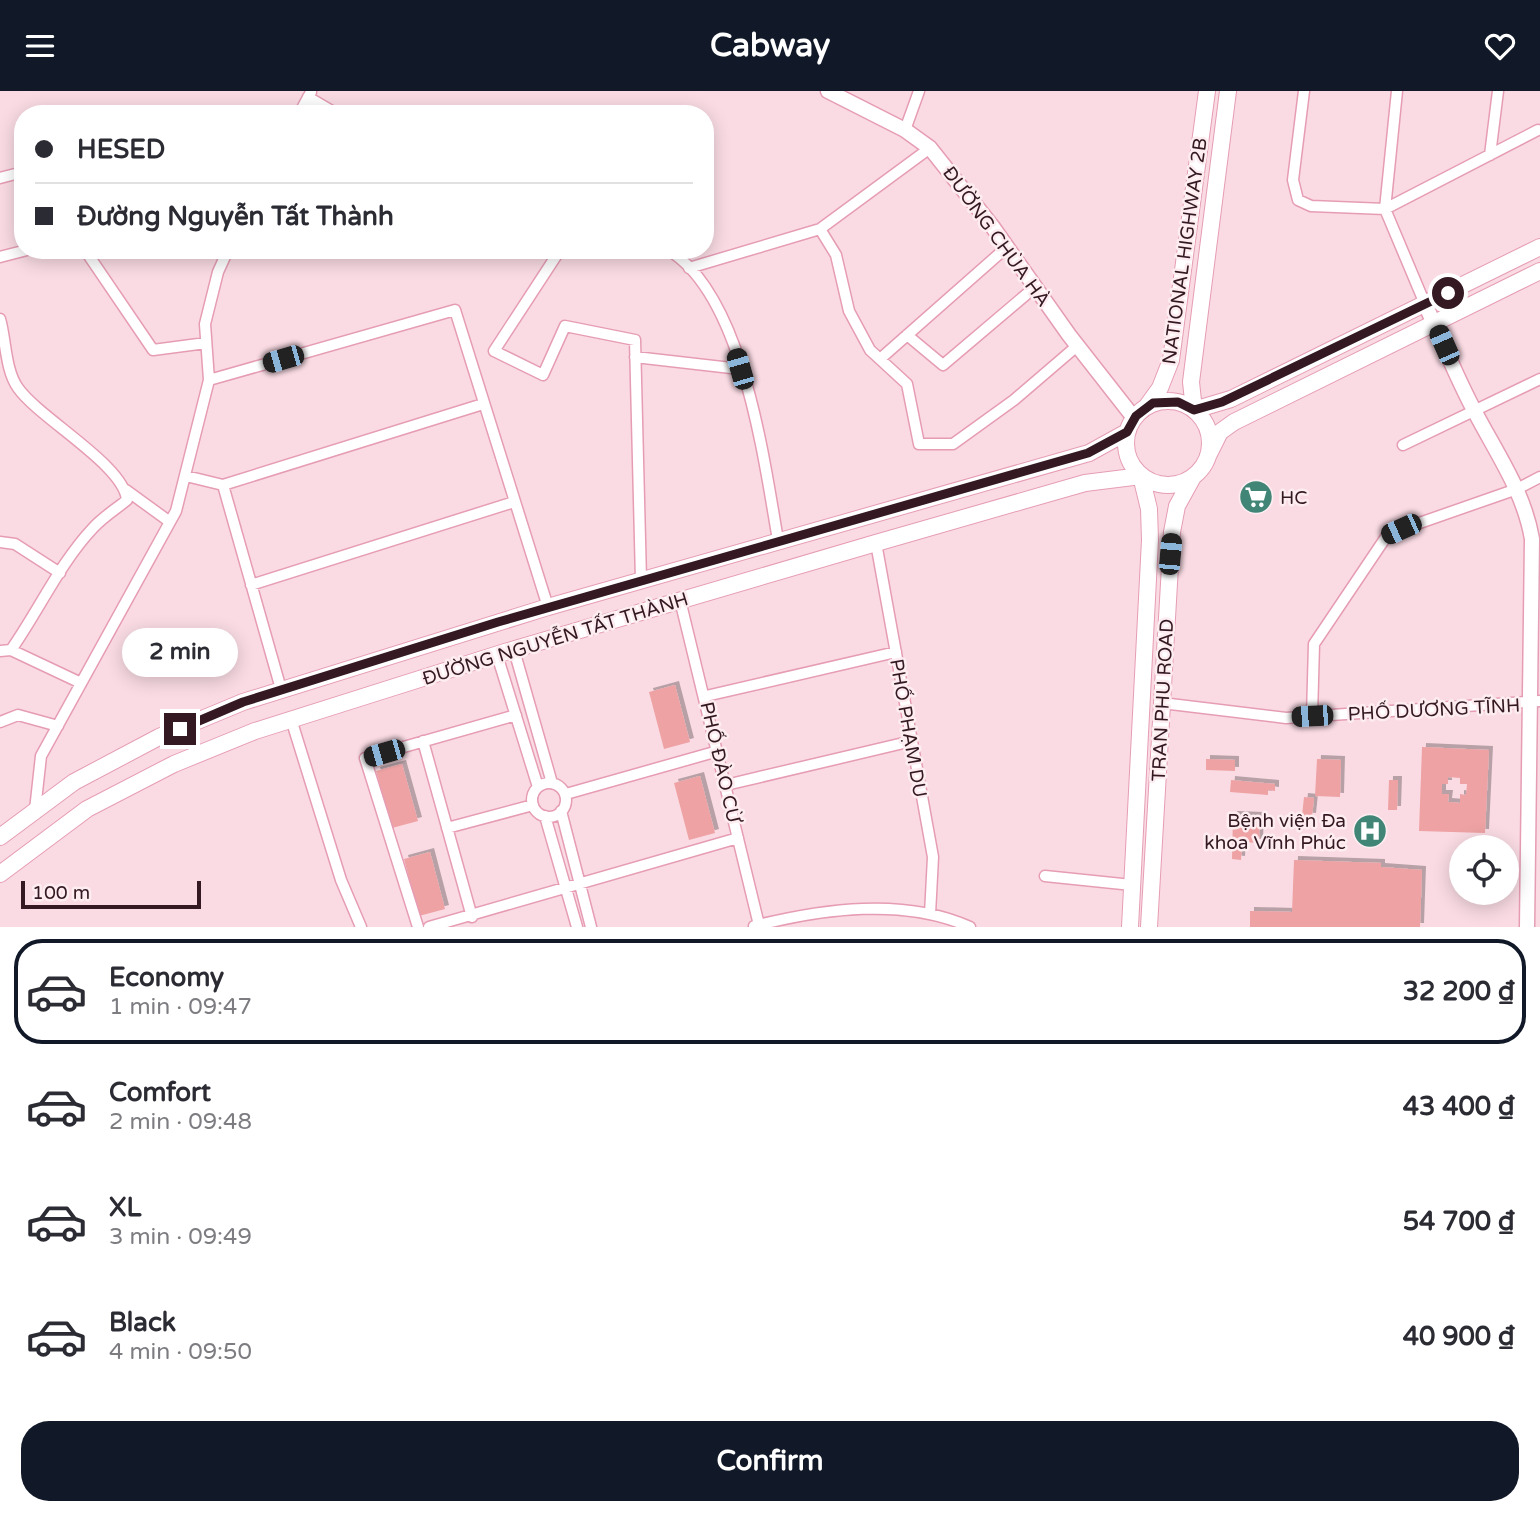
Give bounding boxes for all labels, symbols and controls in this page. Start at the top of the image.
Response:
icon: menu [21,27,59,65]
text: Cabway [710,27,830,65]
icon: heart [1481,27,1519,65]
text: HESED [77,134,165,165]
street label: NATIONAL HIGHWAY 2B [1158,136,1212,366]
street label: ĐƯỜNG CHÙA HÀ [938,162,1055,311]
text: Đường Nguyễn Tất Thành [77,201,394,232]
route start [1432,277,1464,309]
car [1426,322,1463,368]
car [260,343,307,375]
car [725,346,756,392]
supermarket icon: HC [1237,478,1275,516]
place label: HC [1280,487,1308,509]
car [1378,511,1425,547]
car [1158,532,1183,576]
street label: ĐƯỜNG NGUYỄN TẤT THÀNH [419,586,691,690]
street label: TRAN PHU ROAD [1148,618,1178,782]
callout: 2 min [122,627,238,677]
text: 2 min [149,638,211,666]
street label: PHỐ PHẠM DU [885,657,933,799]
street label: PHỐ DƯƠNG TĨNH [1347,692,1521,726]
street label: PHỐ ĐÀO CỪ [695,699,747,826]
car [1291,704,1334,728]
route end [164,713,196,745]
car [361,737,408,769]
place label: Bệnh viện Đa khoa Vĩnh Phúc [1204,810,1346,854]
hospital icon: Bệnh viện Đa khoa Vĩnh Phúc [1351,812,1389,850]
map controls [1449,835,1519,905]
button: locate [1449,835,1519,905]
scale bar [21,878,201,910]
text: 100 m [32,882,90,904]
icon: car [25,960,88,1023]
text: Economy [109,962,224,993]
text: 32 200 ₫ [1403,976,1515,1007]
text: 1 min · 09:47 [109,993,252,1021]
icon: car [25,1075,88,1138]
text: Comfort [109,1077,211,1108]
text: 43 400 ₫ [1403,1091,1515,1122]
text: 2 min · 09:48 [109,1108,252,1136]
icon: car [25,1190,88,1253]
text: XL [109,1192,141,1223]
text: 54 700 ₫ [1403,1206,1515,1237]
text: 3 min · 09:49 [109,1223,252,1251]
icon: car [25,1305,88,1368]
text: Black [109,1307,176,1338]
text: 40 900 ₫ [1403,1321,1515,1352]
text: 4 min · 09:50 [109,1338,252,1366]
button: Confirm [21,1421,1519,1501]

